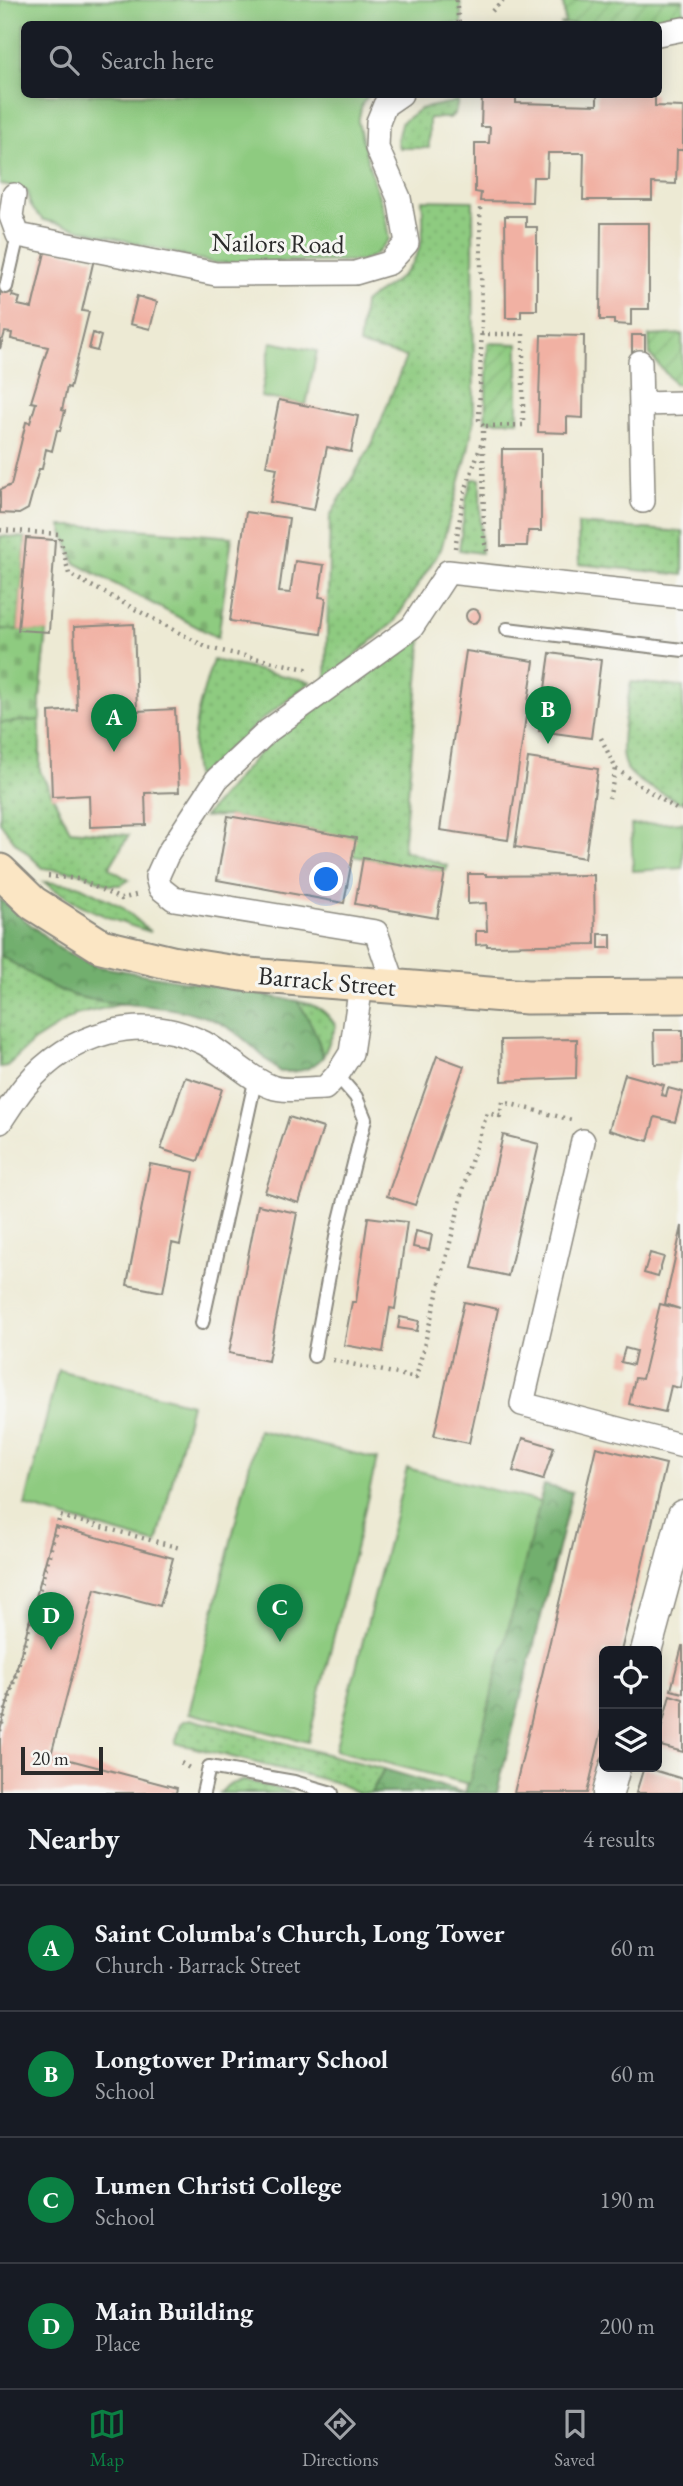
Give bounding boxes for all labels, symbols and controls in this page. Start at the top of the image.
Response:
search box [21,21,662,98]
icon: search [45,41,83,79]
text: Search here [101,43,214,77]
street label: Nailors Road [211,225,346,261]
pin: B [525,686,571,744]
pin: A [91,694,137,752]
your location [309,862,343,896]
street label: Barrack Street [257,958,397,1004]
pin: C [257,1584,303,1642]
pin: D [28,1592,74,1650]
map controls [599,1646,662,1772]
button: locate [599,1646,662,1709]
button: layers [599,1709,662,1772]
scale bar [21,1744,103,1776]
text: 20 m [32,1746,69,1771]
text: Nearby [28,1819,120,1858]
text: 4 results [583,1824,655,1854]
text: Saint Columba's Church, Long Tower [95,1916,504,1950]
text: A [43,1933,59,1963]
text: 60 m [610,1933,655,1963]
text: Church · Barrack Street [95,1950,300,1980]
text: Longtower Primary School [95,2042,388,2076]
text: B [44,2059,58,2089]
text: 60 m [610,2059,655,2089]
text: School [95,2076,155,2106]
text: Lumen Christi College [95,2168,342,2202]
text: C [43,2185,59,2215]
text: 190 m [599,2185,655,2215]
text: School [95,2202,155,2232]
text: Main Building [95,2294,253,2328]
text: D [42,2311,60,2341]
text: 200 m [599,2311,655,2341]
text: Place [95,2328,140,2358]
tab: Map [88,2405,126,2472]
tab: Directions [302,2405,378,2472]
tab: Saved [554,2405,595,2472]

